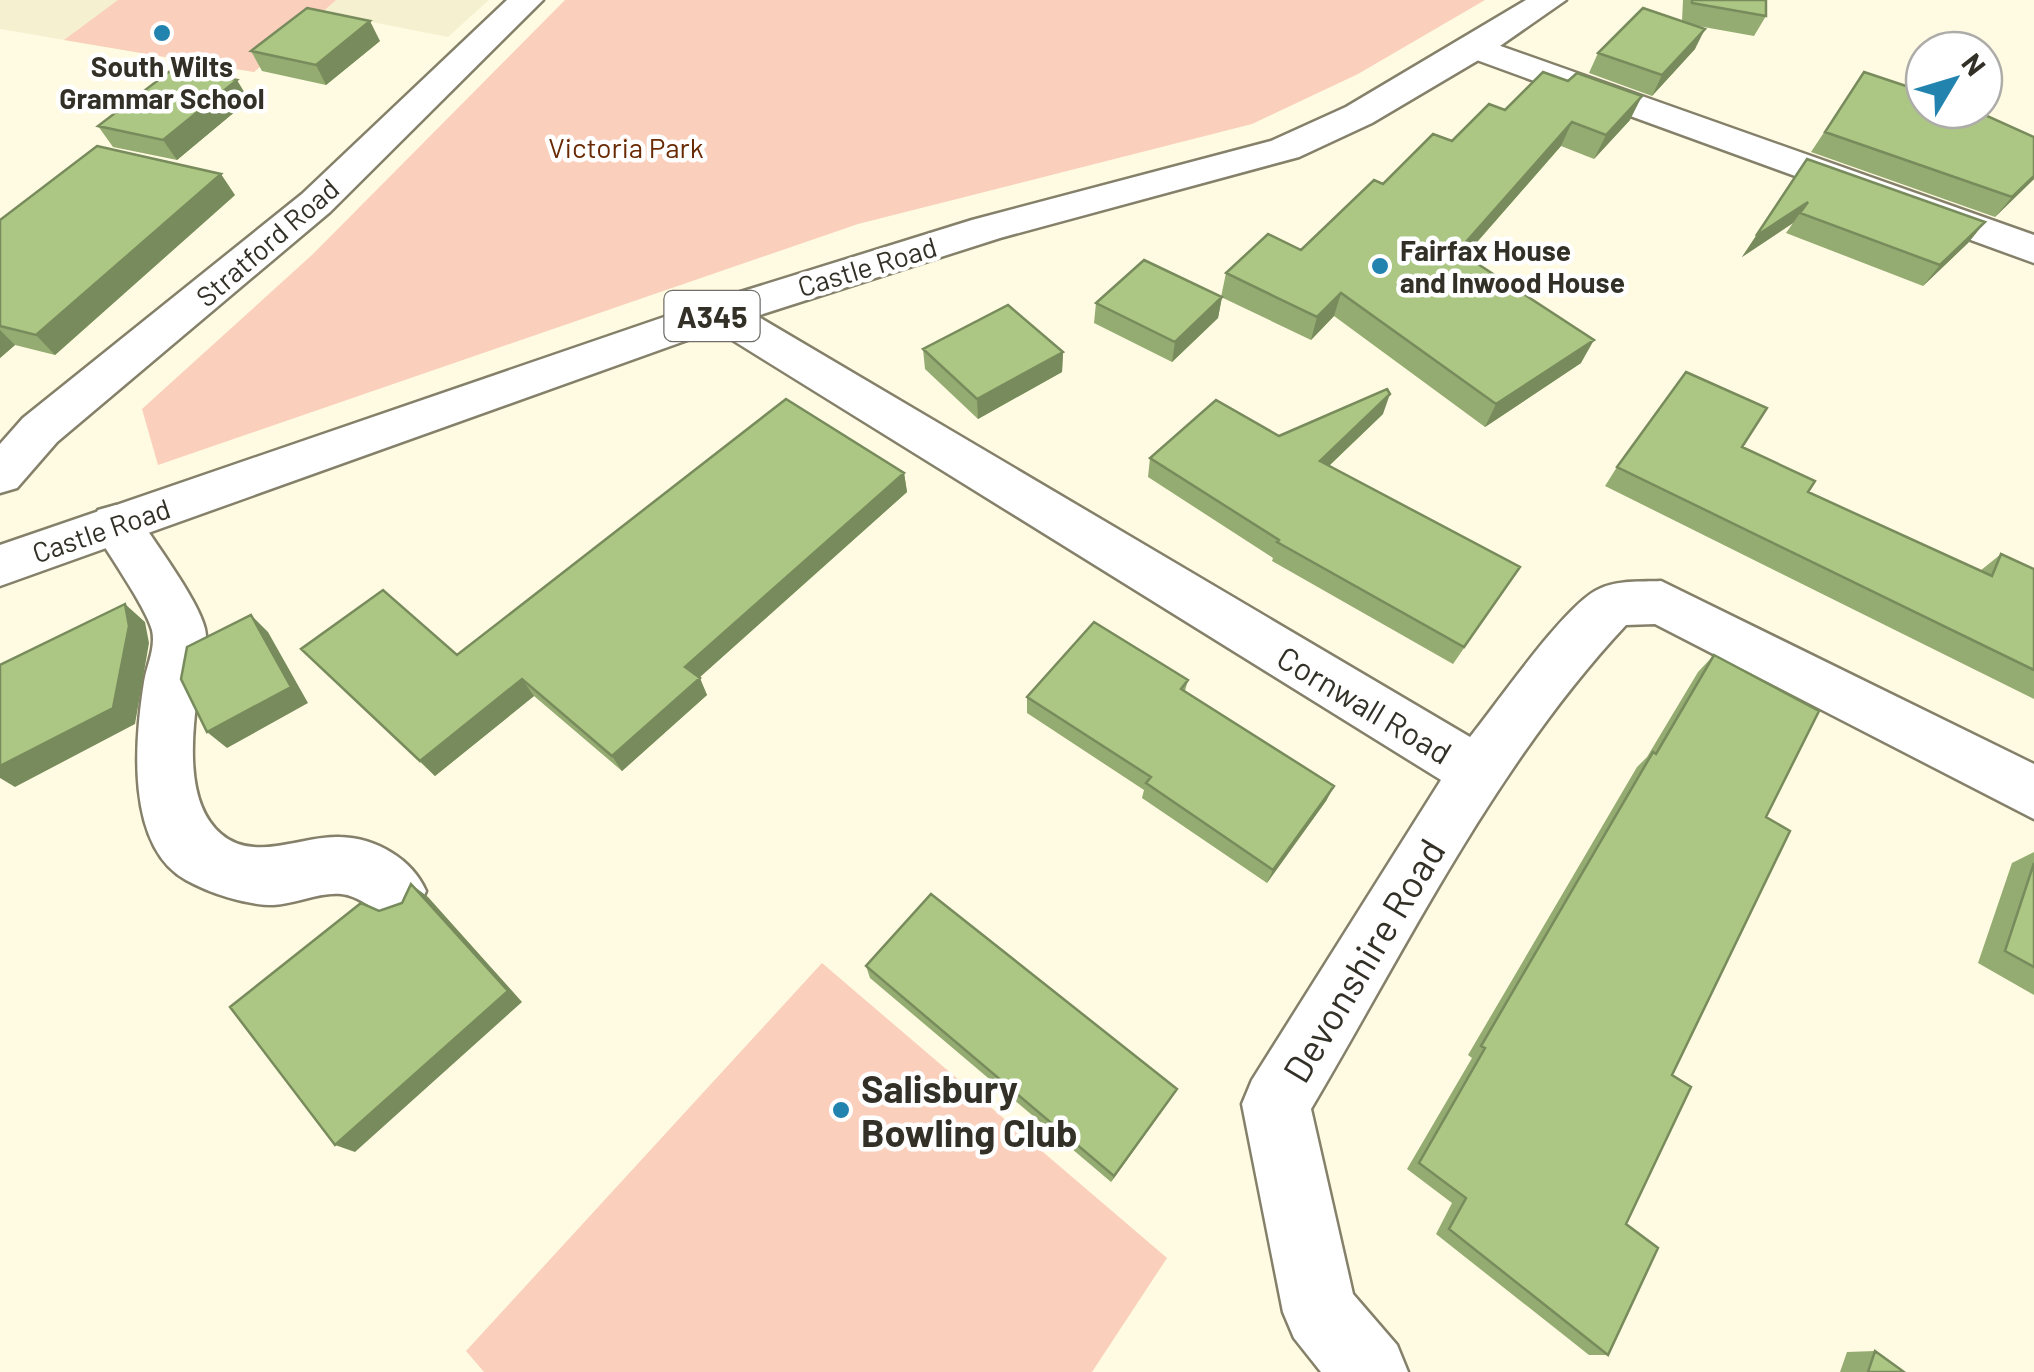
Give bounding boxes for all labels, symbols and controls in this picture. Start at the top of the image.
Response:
marker: South Wilts Grammar School [151,22,173,44]
north arrow [1904,30,2004,130]
text: N [1955,46,1994,82]
place label: South Wilts Grammar School [59,49,265,115]
park label: Victoria Park [548,130,704,164]
street label: Stratford Road [189,171,345,313]
street label: Castle Road [793,229,941,303]
place label: Fairfax House and Inwood House [1400,233,1625,299]
marker: Fairfax House and Inwood House [1369,255,1391,277]
road number: A345 [664,291,760,341]
street label: Castle Road [28,491,174,569]
street label: Cornwall Road [1271,637,1459,771]
street label: Devonshire Road [1272,830,1454,1090]
place label: Salisbury Bowling Club [861,1065,1078,1155]
marker: Salisbury Bowling Club [830,1099,852,1121]

